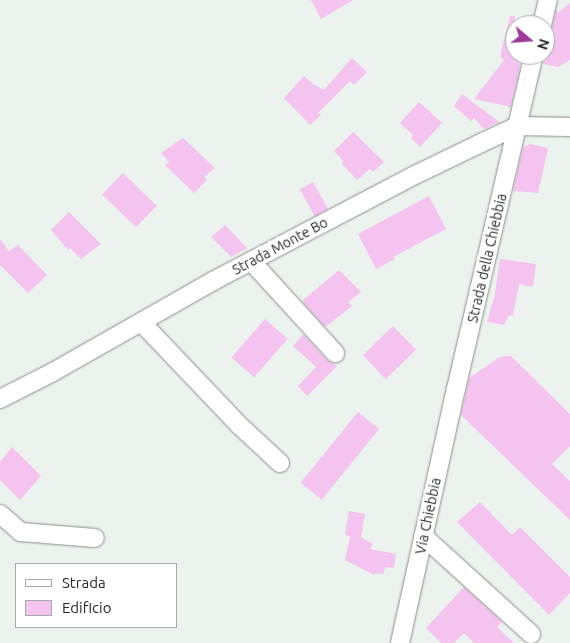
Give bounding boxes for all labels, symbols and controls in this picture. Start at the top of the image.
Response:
north arrow [505,15,555,65]
text: N [534,37,553,52]
street label: Strada della Chiebbia [464,192,510,324]
street label: Strada Monte Bo [229,214,331,278]
street label: Via Chiebbia [412,476,444,556]
legend [15,563,178,628]
text: Strada [62,574,106,591]
text: Edificio [62,599,111,616]

